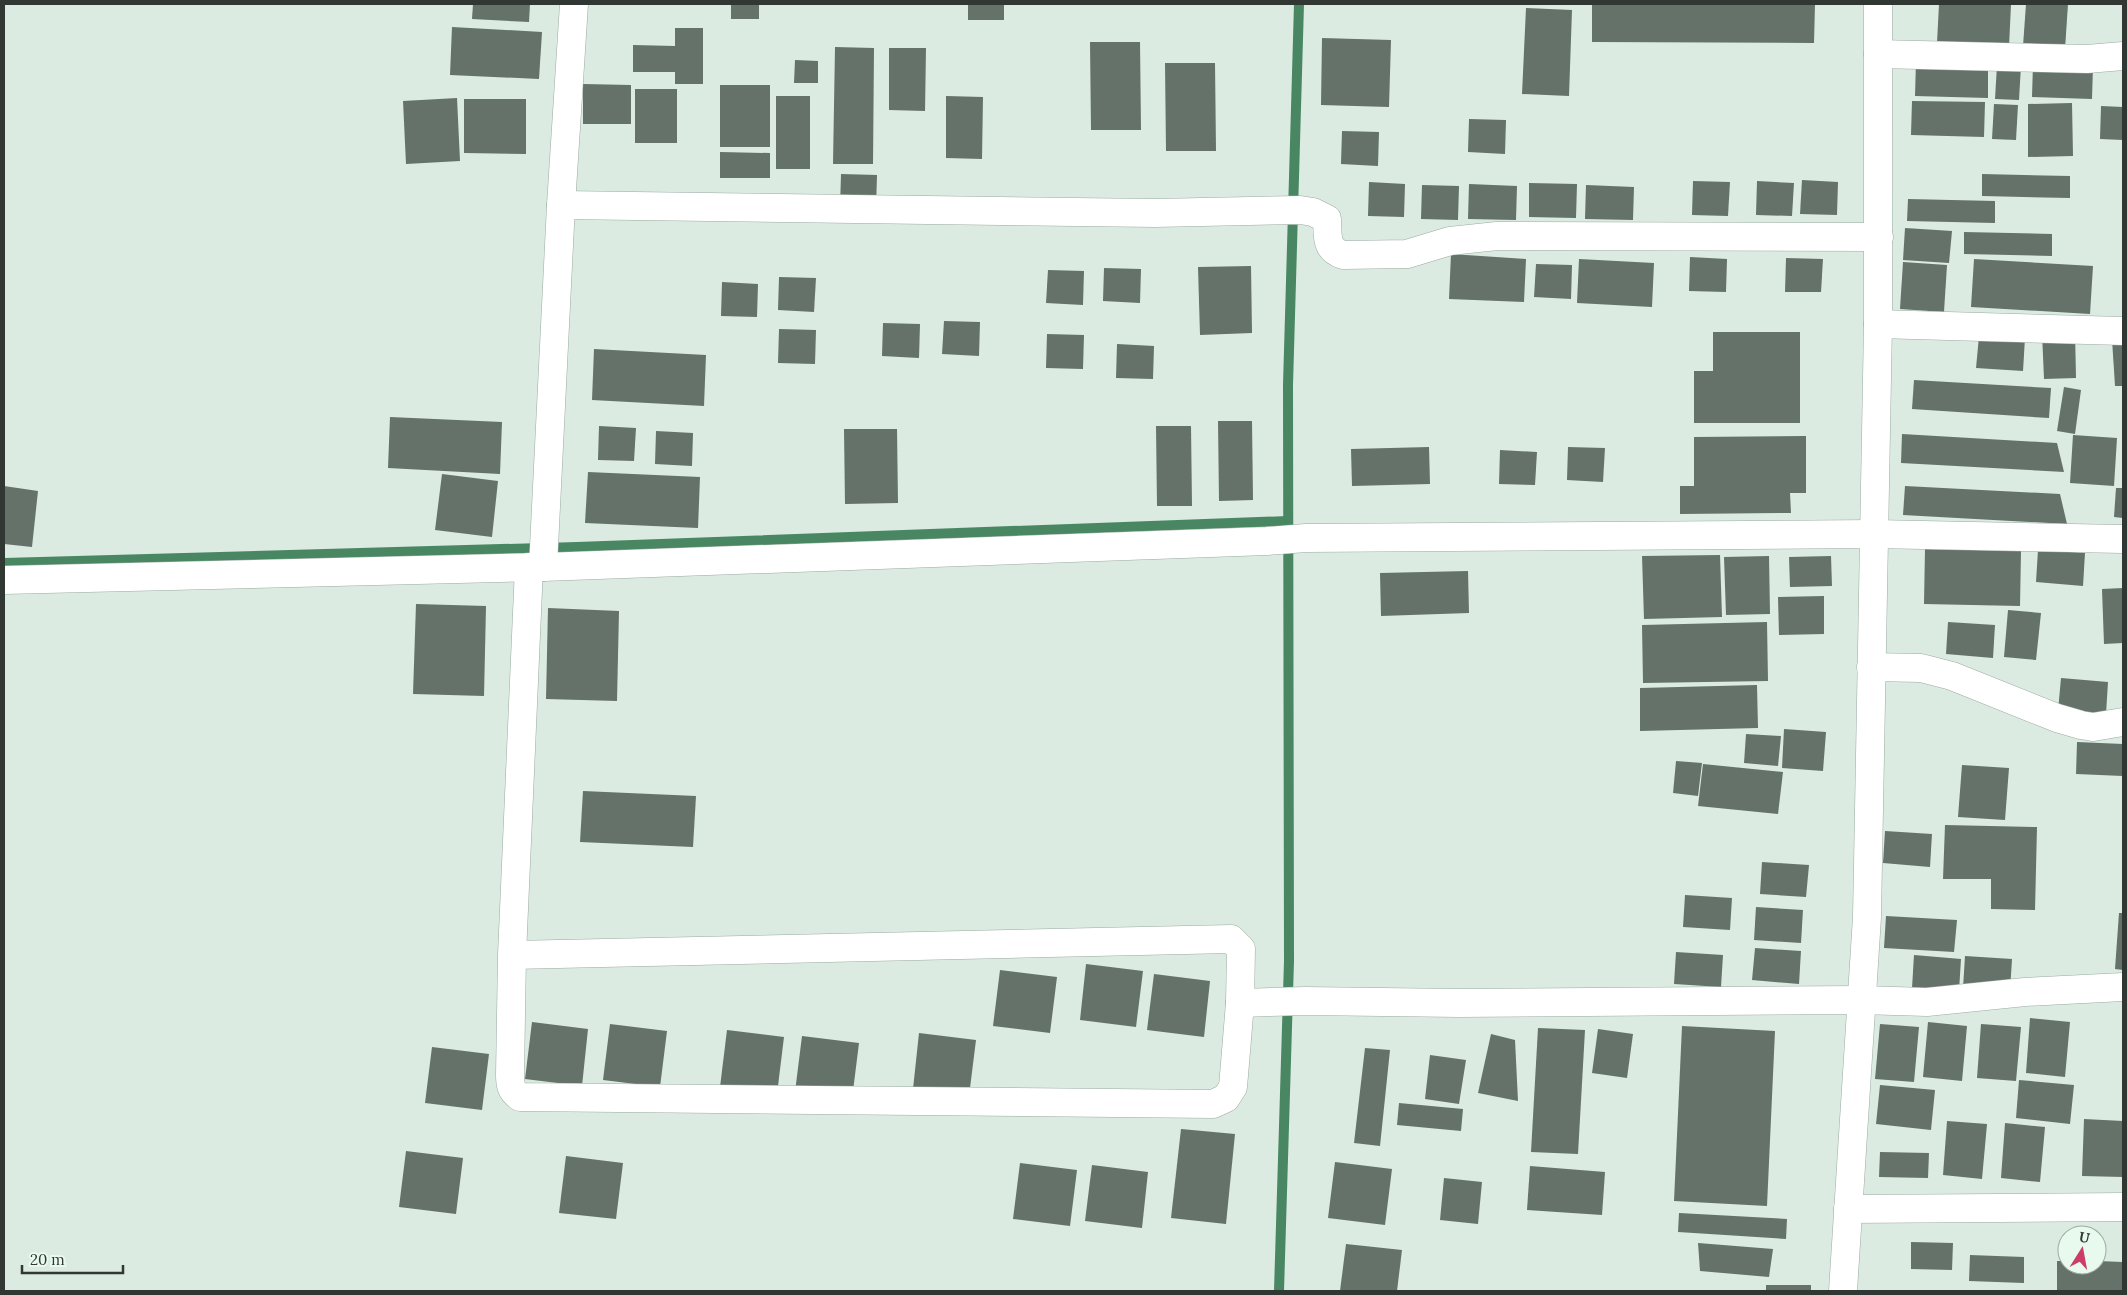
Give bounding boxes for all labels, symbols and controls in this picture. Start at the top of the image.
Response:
north arrow [2057,1225,2107,1275]
text: U [2078,1227,2092,1247]
scale bar [22,1242,124,1274]
text: 20 m [30,1250,65,1269]

